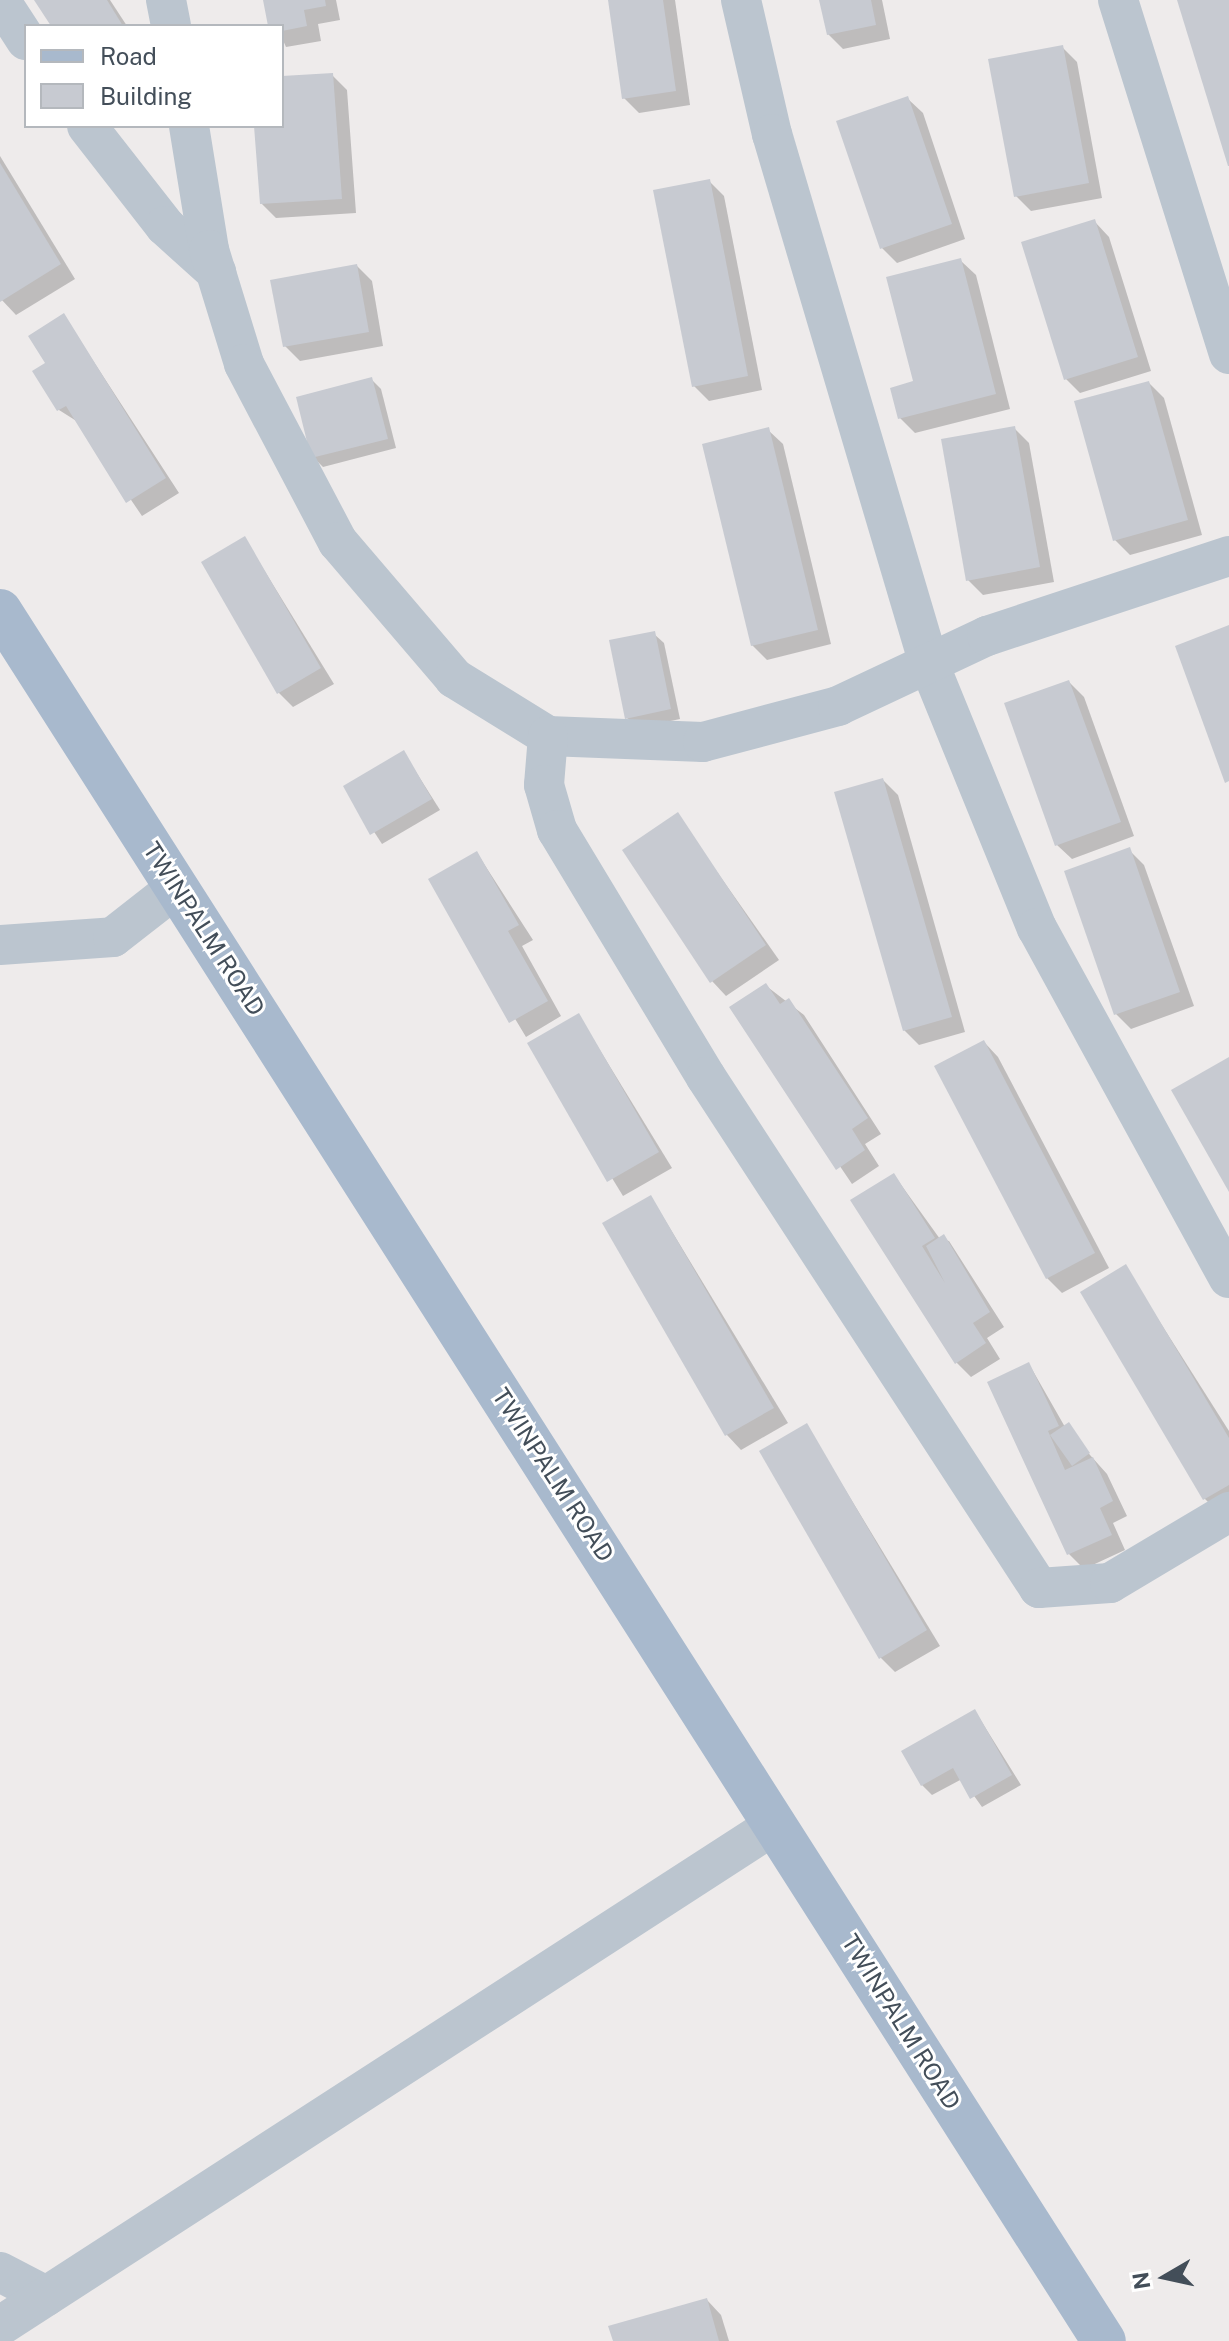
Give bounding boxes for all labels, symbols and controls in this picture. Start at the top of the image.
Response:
legend [24,24,284,128]
text: Road [100,42,157,70]
text: Building [100,82,192,110]
street label: TWINPALM ROAD [137,837,271,1021]
street label: TWINPALM ROAD [486,1383,620,1567]
street label: TWINPALM ROAD [835,1929,967,2115]
north arrow [1125,2237,1205,2317]
text: N [1127,2270,1155,2291]

